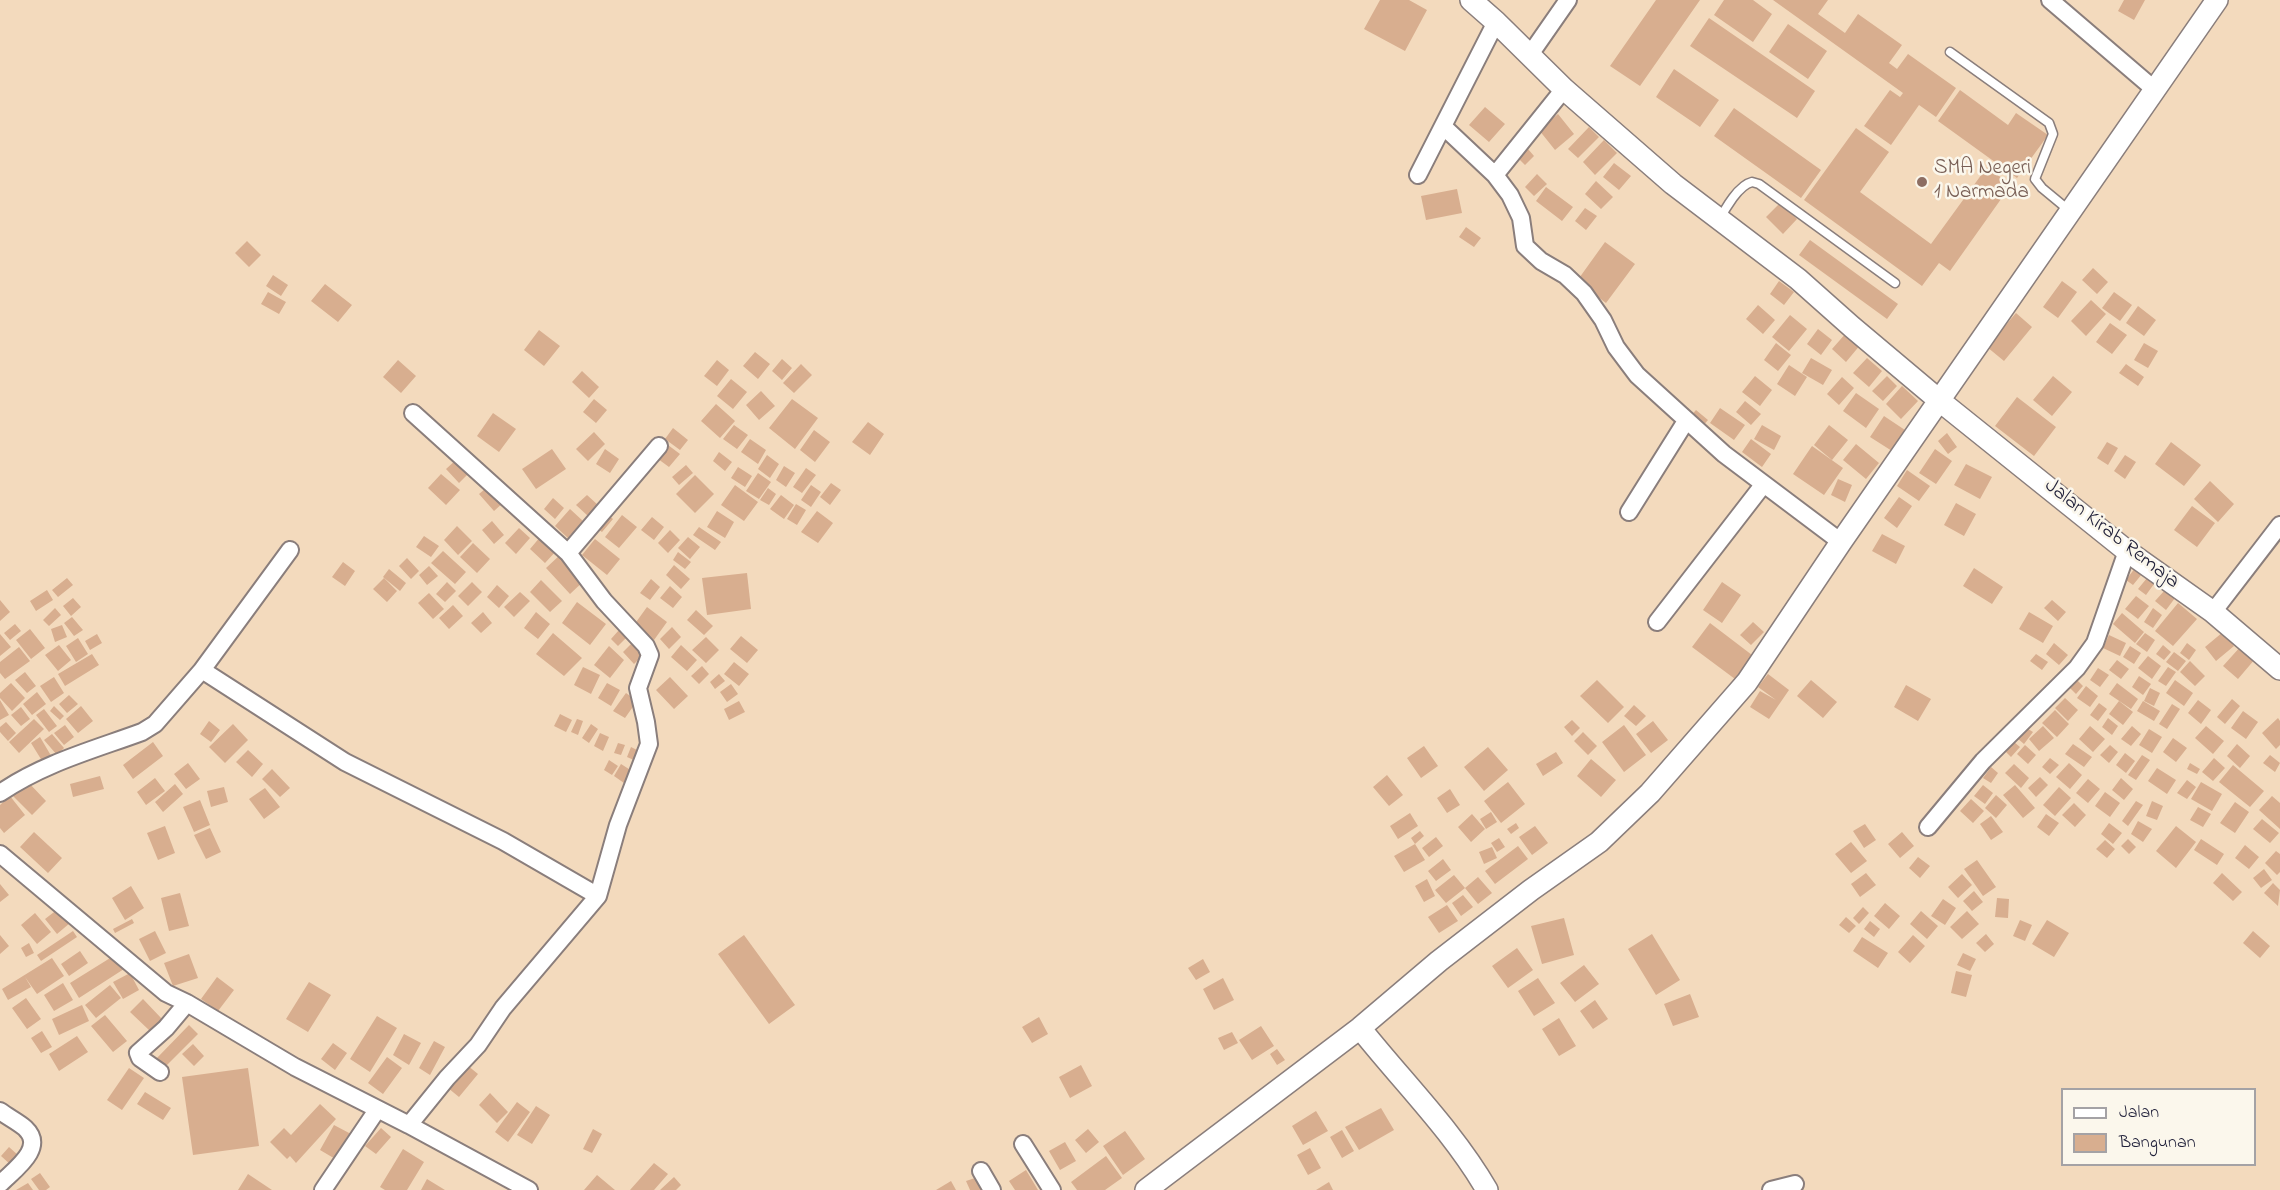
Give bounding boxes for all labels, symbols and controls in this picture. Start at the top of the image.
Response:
place label: SMA Negeri 1 Narmada [1934,157,2031,207]
marker: SMA Negeri 1 Narmada [1915,175,1929,189]
street label: Jalan Kirab Remaja [2038,474,2184,596]
legend [2061,1088,2256,1166]
text: Jalan [2119,1100,2159,1126]
text: Bangunan [2119,1130,2196,1156]

